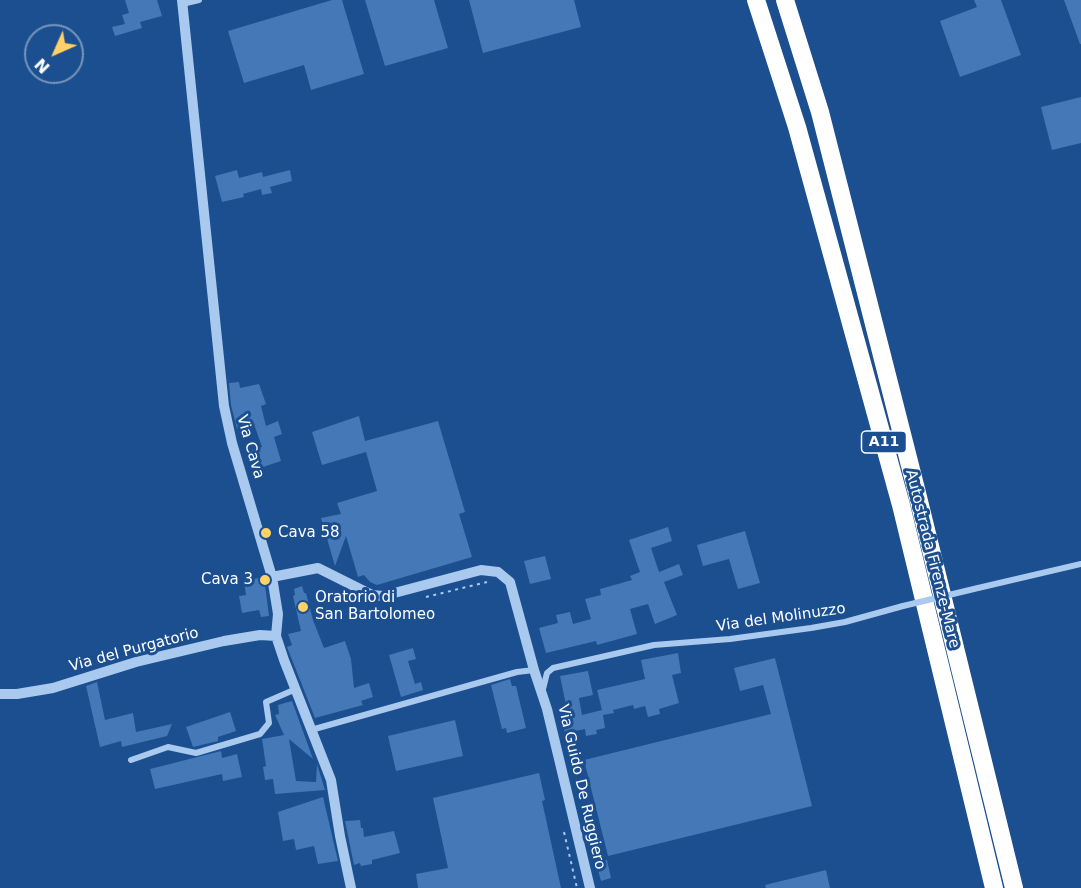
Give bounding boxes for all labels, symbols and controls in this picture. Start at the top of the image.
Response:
north arrow [24,24,84,84]
text: N [31,54,54,77]
street label: Via Cava [232,413,268,481]
road number: A11 [862,431,906,453]
street label: Autostrada Firenze-Mare [901,468,963,650]
place label: Cava 58 [278,524,340,542]
marker: Cava 58 [259,526,273,540]
place label: Cava 3 [201,571,253,589]
marker: Cava 3 [258,573,272,587]
place label: Oratorio di San Bartolomeo [315,589,435,624]
marker: Oratorio di San Bartolomeo [296,600,310,614]
street label: Via del Molinuzzo [715,600,847,636]
street label: Via del Purgatorio [67,624,201,676]
street label: Via Guido De Ruggiero [553,703,609,871]

